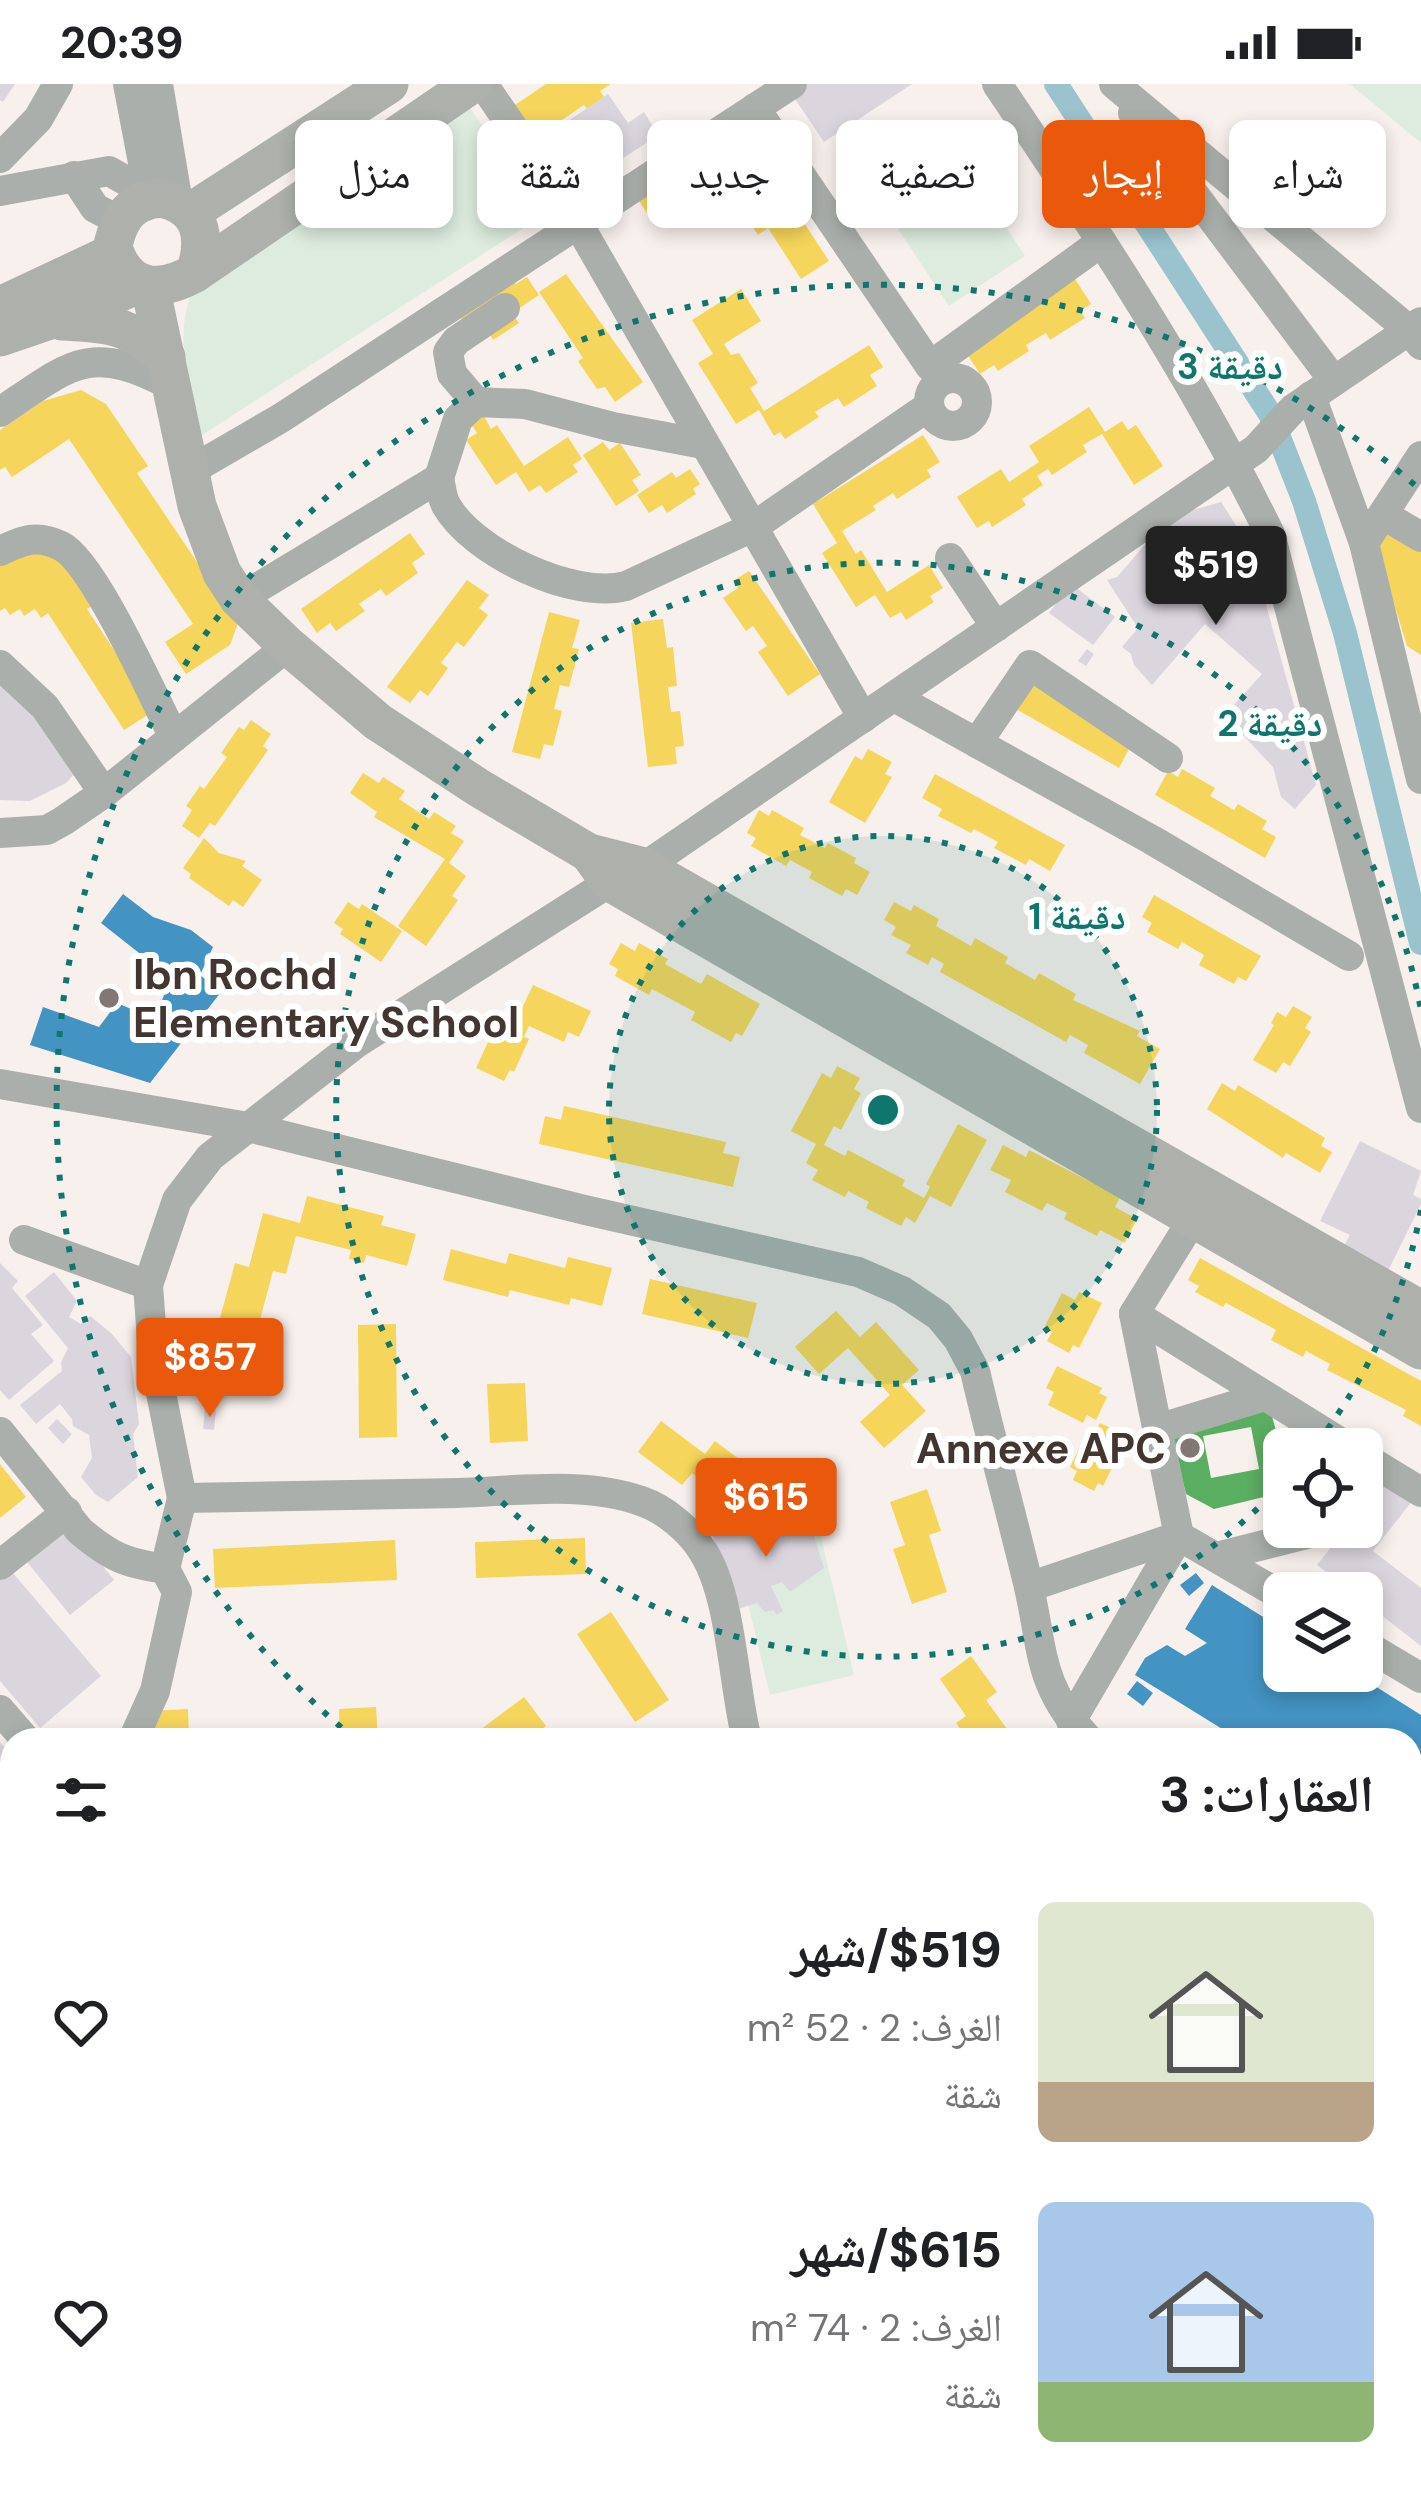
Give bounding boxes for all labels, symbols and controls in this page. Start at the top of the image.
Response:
text: 20:39 [60,13,184,72]
chip: منزل [295,120,453,228]
chip: شقة [477,120,623,228]
chip: جديد [647,120,812,228]
chip: تصفية [836,120,1018,228]
chip: إيجار [1042,120,1205,228]
chip: شراء [1229,120,1386,228]
text: 3 دقيقة [1177,343,1283,390]
pin: $519 [1145,526,1287,628]
text: $519 [1173,539,1259,590]
text: 2 دقيقة [1218,700,1322,747]
text: 1 دقيقة [1028,893,1126,940]
place label: Ibn Rochd Elementary School [133,947,519,1050]
marker: Ibn Rochd Elementary School [96,985,122,1011]
centre of rings [862,1089,904,1131]
pin: $857 [139,1318,281,1420]
text: $857 [163,1331,257,1382]
place label: Annexe APC [916,1421,1166,1476]
map controls [1263,1428,1383,1692]
button: locate [1263,1428,1383,1548]
marker: Annexe APC [1177,1435,1203,1461]
pin: $615 [695,1458,837,1560]
text: $615 [723,1471,809,1522]
button: layers [1263,1572,1383,1692]
text: العقارات: 3 [1159,1761,1374,1828]
icon: filters [48,1767,114,1833]
text: $519/شهر [791,1916,1002,1983]
icon: home [1134,1950,1278,2094]
icon: heart [48,1989,114,2055]
text: الغرف: 2 · 52 m² [747,2002,1002,2053]
text: شقة [944,2069,1002,2120]
text: $615/شهر [791,2216,1002,2283]
icon: home [1134,2250,1278,2394]
icon: heart [48,2289,114,2355]
text: الغرف: 2 · 74 m² [750,2302,1002,2353]
text: شقة [944,2369,1002,2420]

